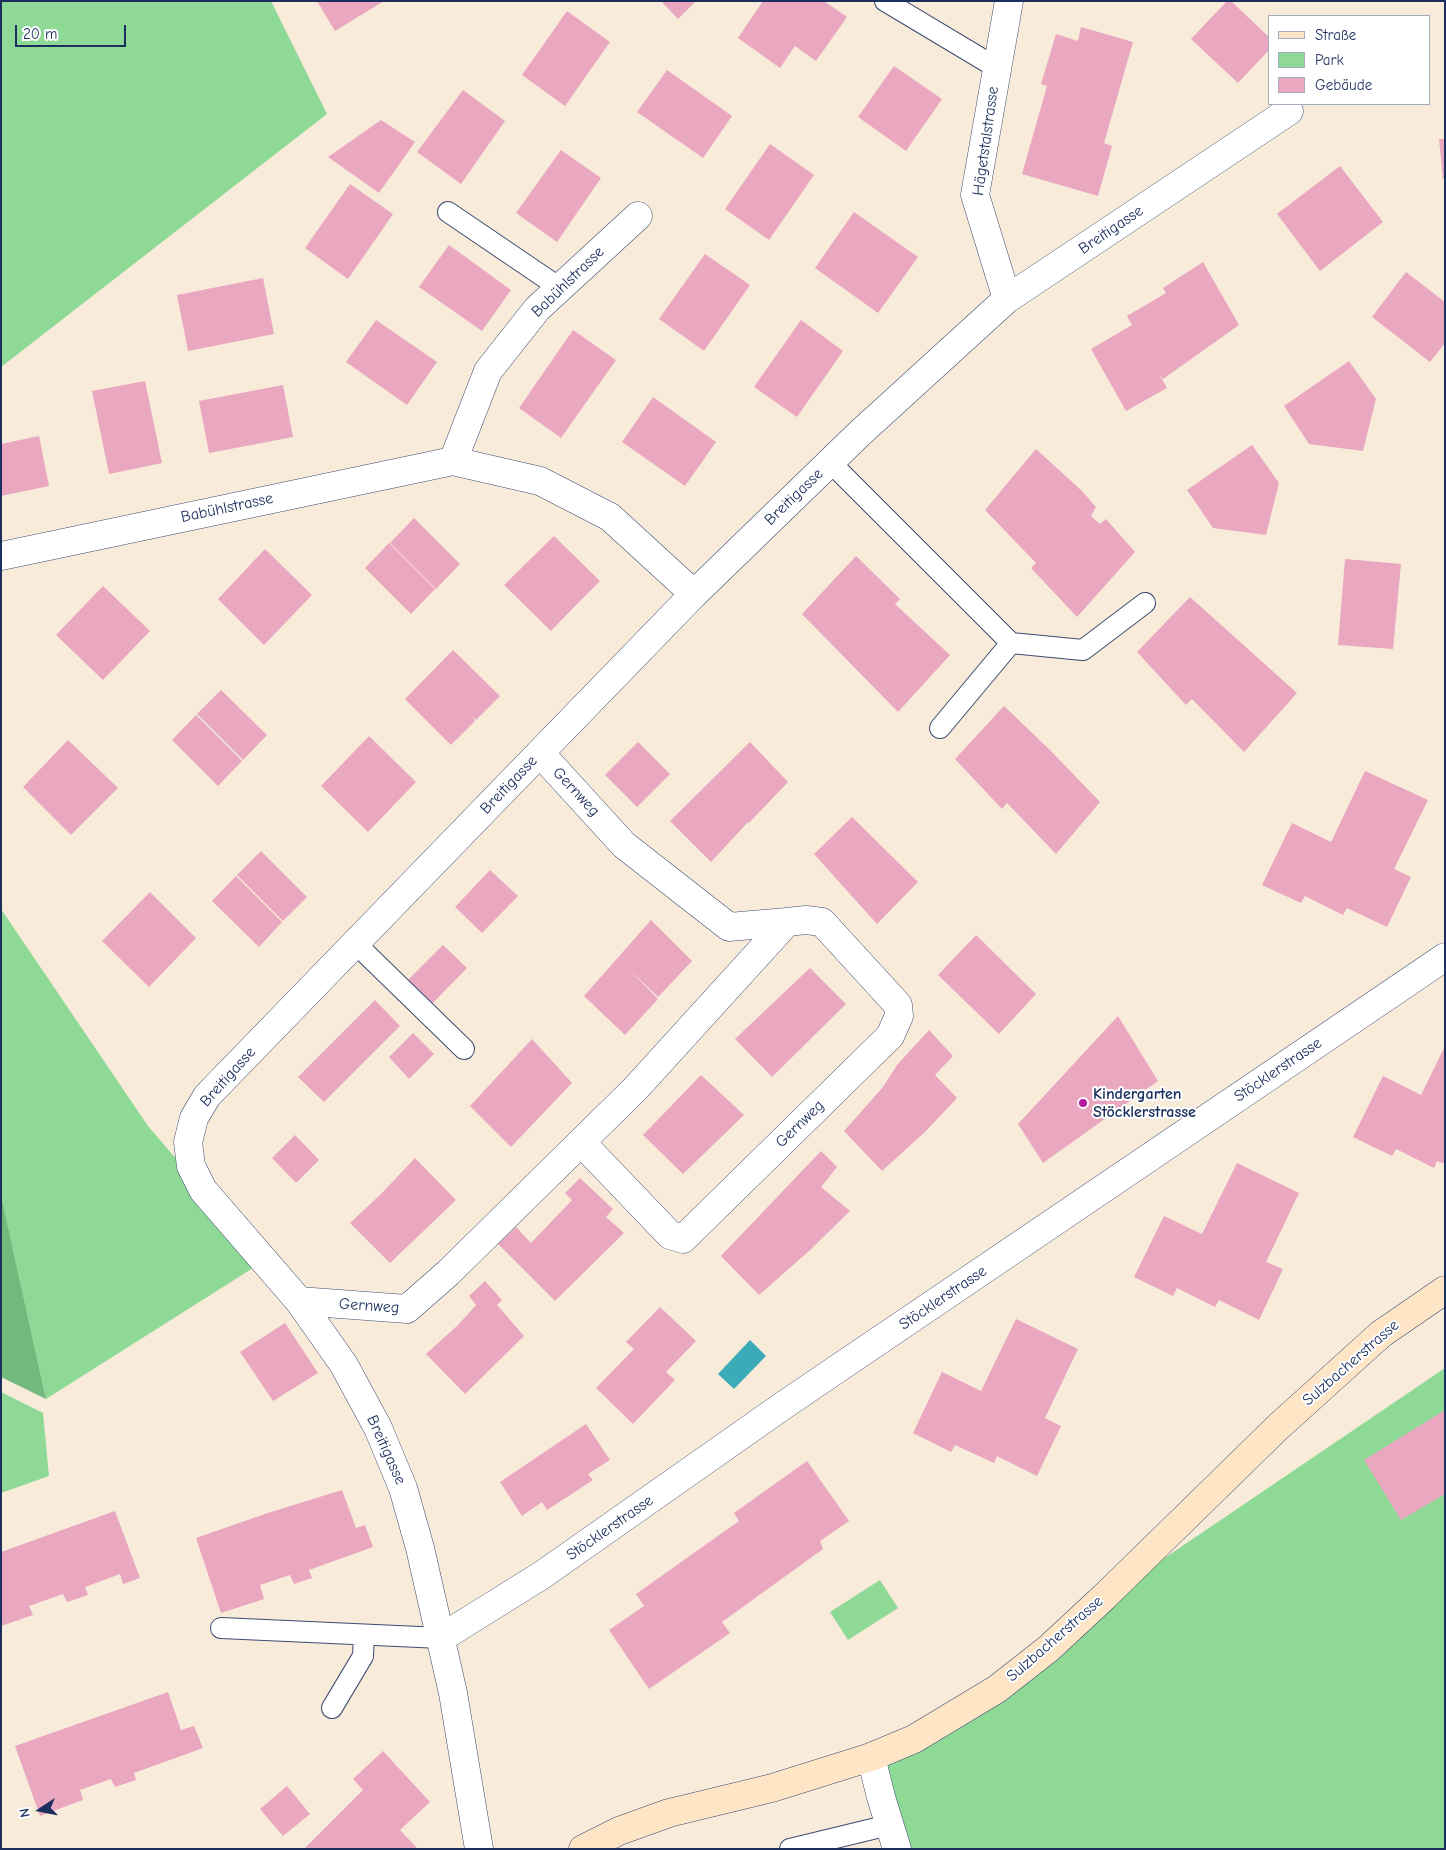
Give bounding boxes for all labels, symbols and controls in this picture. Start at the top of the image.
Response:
scale bar [18,15,129,47]
legend [1268,15,1431,105]
text: 20 m [23,25,57,43]
text: Straße [1315,26,1356,44]
text: Park [1315,51,1344,69]
text: Gebäude [1315,76,1372,94]
street label: Hägetstalstrasse [969,85,1003,197]
street label: Breitigasse [1075,201,1147,259]
street label: Babühlstrasse [528,243,608,321]
street label: Breitigasse [761,464,827,530]
street label: Babühlstrasse [179,489,275,527]
street label: Breitigasse [476,752,542,818]
street label: Gernweg [548,763,604,821]
street label: Stöcklerstrasse [1231,1034,1325,1106]
street label: Breitigasse [196,1043,260,1111]
place label: Kindergarten Stöcklerstrasse [1093,1084,1196,1122]
street label: Gernweg [772,1096,828,1152]
marker: Kindergarten Stöcklerstrasse [1077,1097,1089,1109]
street label: Stöcklerstrasse [896,1262,990,1334]
street label: Gernweg [338,1294,400,1318]
street label: Sulzbacherstrasse [1299,1316,1403,1410]
street label: Breitigasse [362,1412,410,1488]
street label: Stöcklerstrasse [563,1491,657,1565]
street label: Sulzbacherstrasse [1003,1592,1107,1686]
north arrow [15,1785,65,1835]
text: N [16,1807,34,1819]

